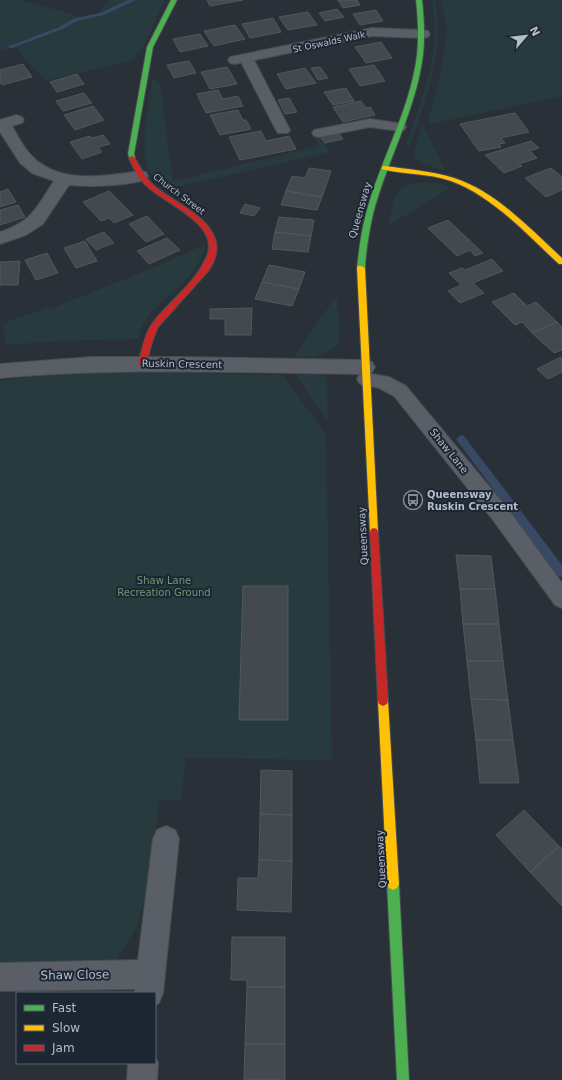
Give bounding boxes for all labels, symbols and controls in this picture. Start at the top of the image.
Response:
north arrow [506,16,546,56]
text: N [526,24,542,39]
street label: St Oswalds Walk [292,29,367,55]
street label: Church Street [151,171,207,217]
street label: Queensway [347,180,373,240]
street label: Ruskin Crescent [142,358,222,370]
street label: Shaw Lane [428,426,470,476]
bus stop icon: Queensway Ruskin Crescent [402,489,424,511]
place label: Queensway Ruskin Crescent [427,489,518,512]
street label: Queensway [356,507,370,565]
park label: Shaw Lane Recreation Ground [117,575,211,598]
street label: Queensway [374,830,388,888]
street label: Shaw Close [40,967,110,983]
legend [16,992,156,1064]
text: Fast [52,1001,76,1015]
text: Slow [52,1021,80,1035]
text: Jam [51,1041,75,1055]

